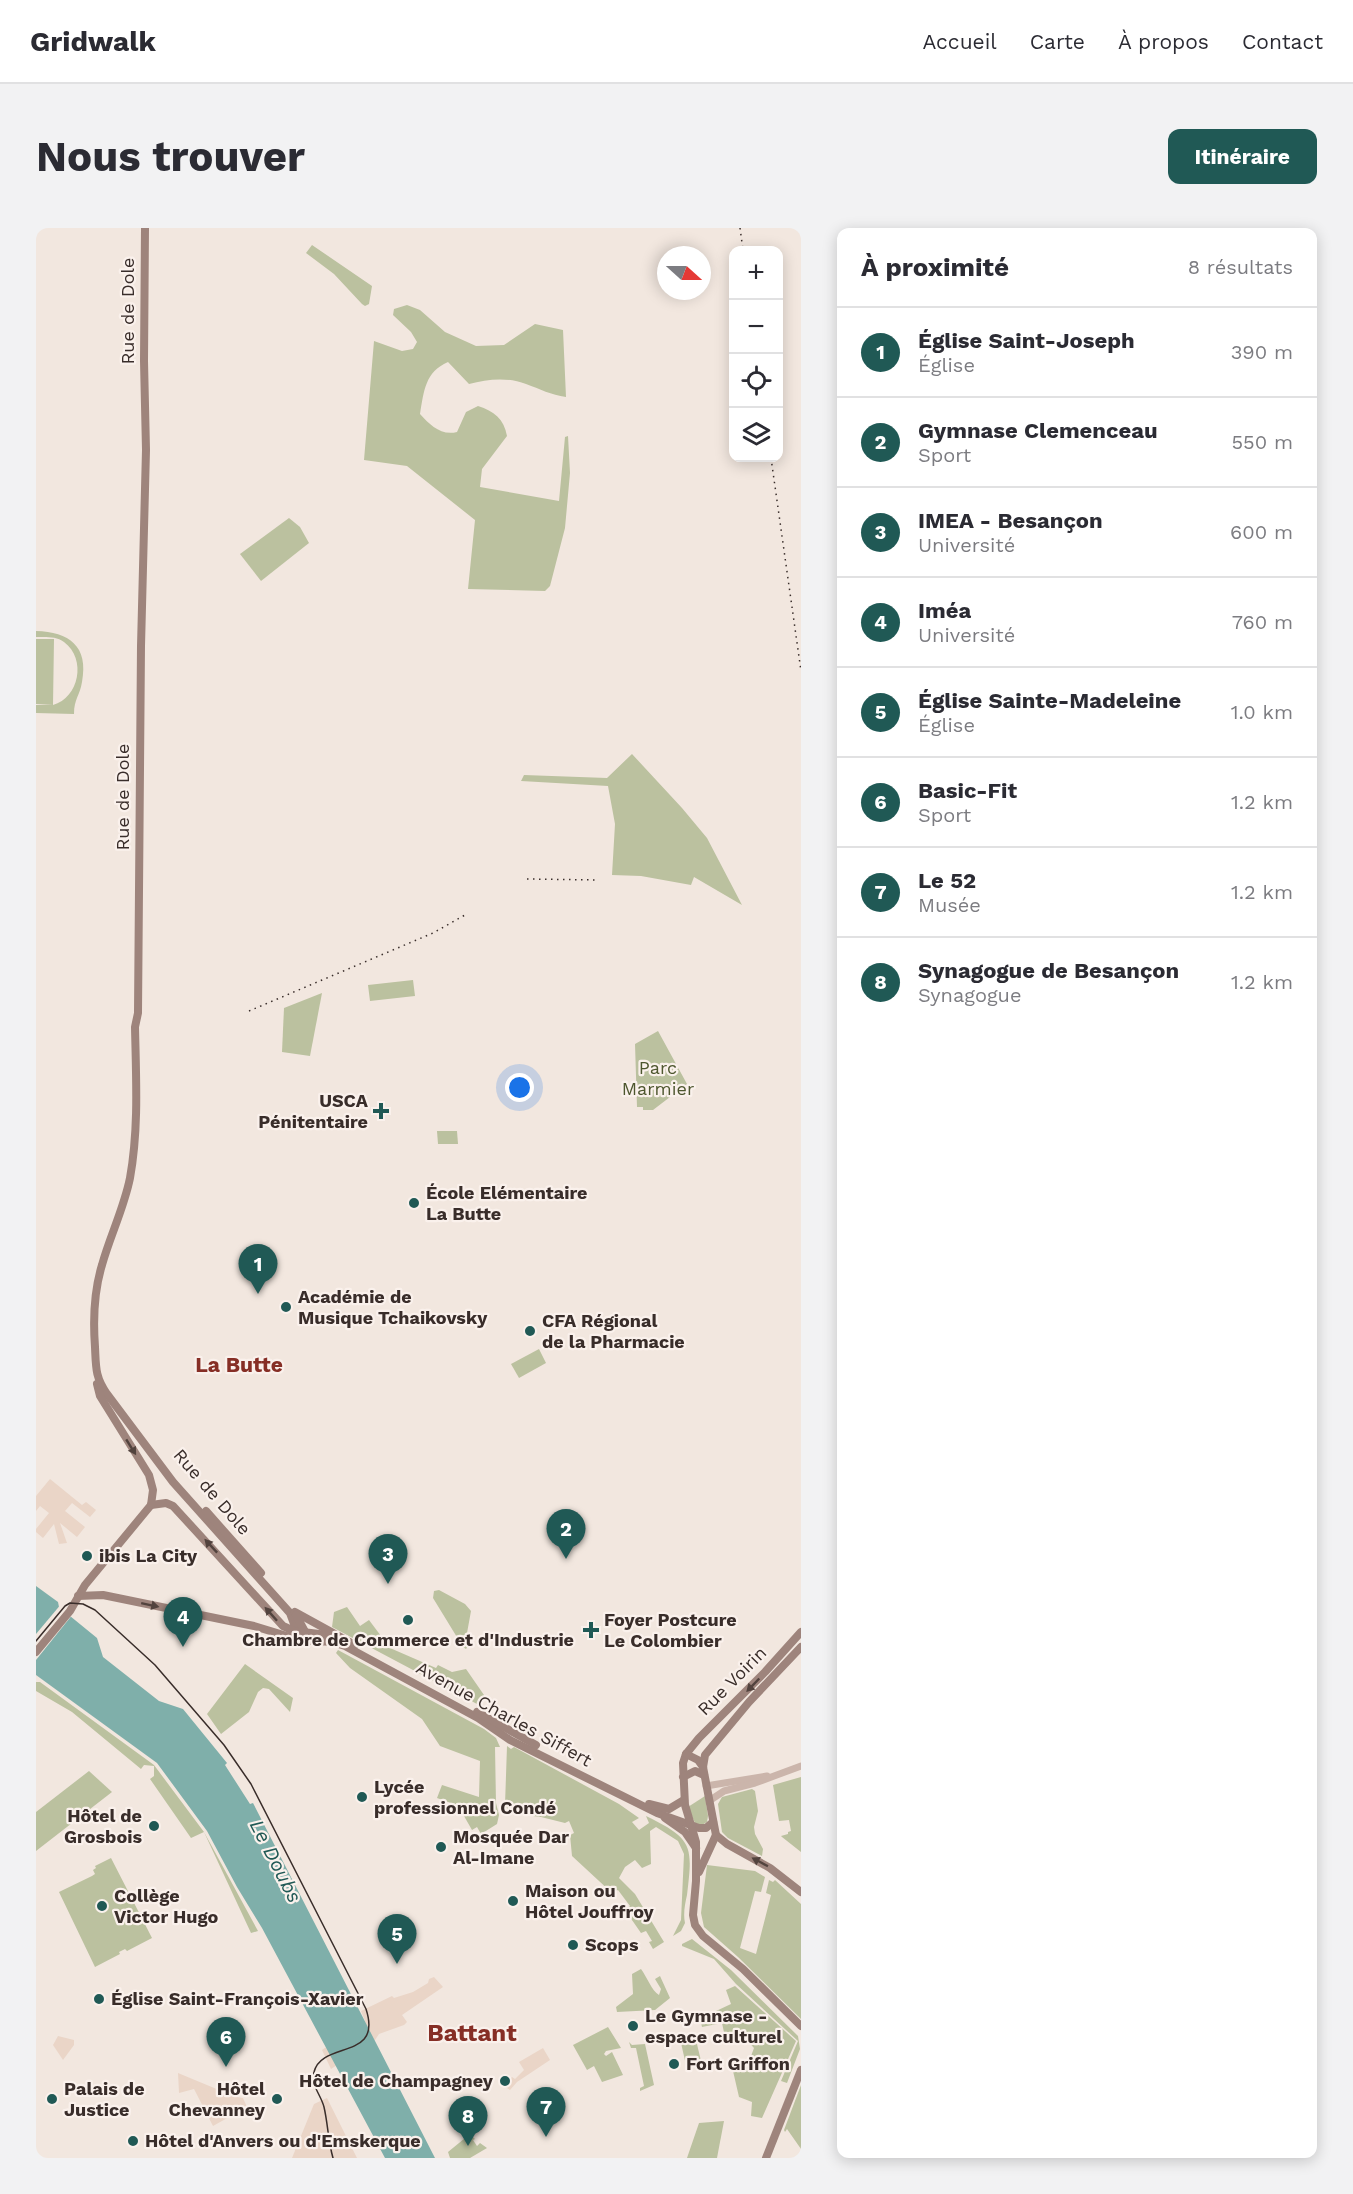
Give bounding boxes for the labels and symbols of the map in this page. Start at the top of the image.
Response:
north arrow [657,246,711,300]
street label: Rue de Dole [117,258,138,364]
street label: Rue de Dole [112,744,133,850]
park label: Parc Marmier [622,1057,694,1099]
your location [505,1073,534,1102]
place label: USCA Pénitentaire [258,1090,369,1132]
marker: USCA Pénitentaire [372,1102,390,1120]
place label: École Elémentaire La Butte [426,1182,588,1224]
marker: École Elémentaire La Butte [407,1196,421,1210]
pin: 1 [238,1244,278,1294]
place label: Académie de Musique Tchaikovsky [298,1286,488,1328]
marker: Académie de Musique Tchaikovsky [279,1300,293,1314]
place label: CFA Régional de la Pharmacie [542,1310,685,1352]
marker: CFA Régional de la Pharmacie [523,1324,537,1338]
district label: La Butte [195,1352,283,1377]
one-way arrow [125,1439,136,1455]
street label: Rue de Dole [169,1444,255,1539]
pin: 2 [546,1510,586,1559]
pin: 3 [368,1534,408,1584]
one-way arrow [204,1540,218,1554]
place label: ibis La City [99,1545,198,1566]
marker: ibis La City [80,1549,94,1563]
pin: 4 [164,1598,202,1647]
one-way arrow [140,1601,159,1610]
one-way arrow [265,1607,278,1622]
place label: Foyer Postcure Le Colombier [604,1609,737,1651]
marker: Chambre de Commerce et d'Industrie [401,1613,415,1627]
marker: Foyer Postcure Le Colombier [582,1621,600,1639]
place label: Chambre de Commerce et d'Industrie [242,1629,574,1650]
street label: Rue Voirin [693,1642,770,1719]
street label: Avenue Charles Siffert [413,1657,596,1771]
one-way arrow [746,1678,760,1693]
place label: Lycée professionnel Condé [374,1776,556,1818]
marker: Lycée professionnel Condé [355,1790,369,1804]
place label: Hôtel de Grosbois [64,1805,142,1847]
water label: Le Doubs [245,1815,307,1907]
marker: Hôtel de Grosbois [147,1819,161,1833]
place label: Mosquée Dar Al-Imane [453,1826,569,1868]
marker: Mosquée Dar Al-Imane [434,1840,448,1854]
one-way arrow [751,1857,768,1867]
place label: Maison ou Hôtel Jouffroy [525,1880,654,1922]
place label: Collège Victor Hugo [114,1885,219,1927]
marker: Maison ou Hôtel Jouffroy [506,1894,520,1908]
marker: Collège Victor Hugo [95,1899,109,1913]
pin: 5 [378,1914,416,1964]
place label: Scops [585,1934,639,1955]
marker: Scops [566,1938,580,1952]
place label: Église Saint-François-Xavier [111,1988,364,2009]
marker: Église Saint-François-Xavier [92,1992,106,2006]
place label: Le Gymnase - espace culturel [645,2005,782,2047]
pin: 6 [206,2018,246,2067]
district label: Battant [427,2019,517,2047]
marker: Le Gymnase - espace culturel [626,2019,640,2033]
place label: Fort Griffon [686,2053,790,2074]
marker: Fort Griffon [667,2057,681,2071]
place label: Hôtel de Champagney [299,2070,494,2091]
marker: Hôtel de Champagney [498,2074,512,2088]
place label: Palais de Justice [64,2078,145,2120]
place label: Hôtel Chevanney [169,2078,266,2120]
pin: 7 [526,2088,566,2137]
marker: Palais de Justice [45,2092,59,2106]
marker: Hôtel Chevanney [270,2092,284,2106]
pin: 8 [448,2096,488,2146]
place label: Hôtel d'Anvers ou d'Emskerque [145,2130,421,2151]
marker: Hôtel d'Anvers ou d'Emskerque [126,2134,140,2148]

